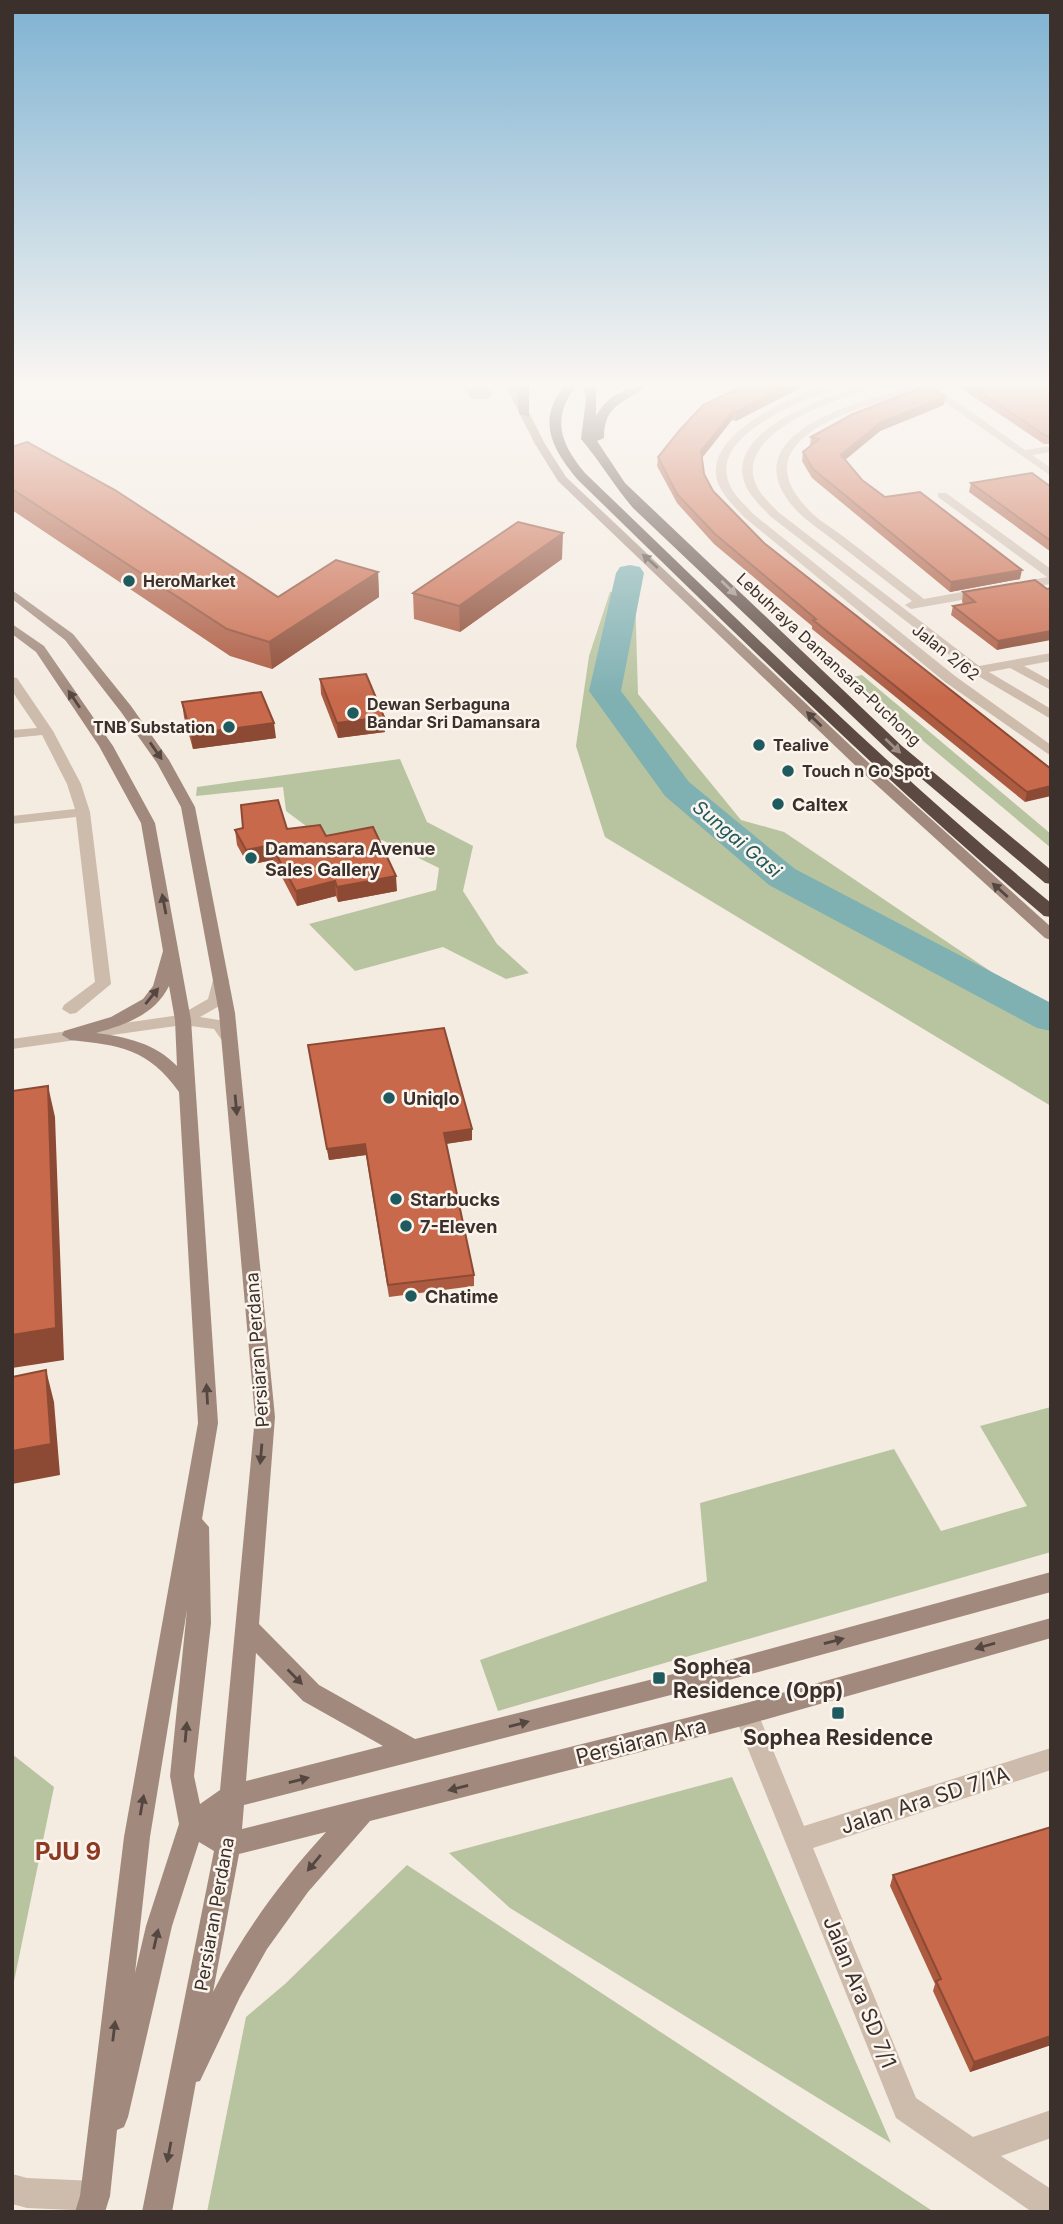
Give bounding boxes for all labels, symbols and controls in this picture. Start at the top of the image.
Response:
one-way arrow [642,554,659,570]
street label: Lebuhraya Damansara–Puchong [733,568,925,750]
place label: HeroMarket [143,571,236,591]
marker: HeroMarket [121,573,137,589]
one-way arrow [720,580,737,597]
street label: Jalan 2/62 [908,619,984,685]
one-way arrow [67,690,81,708]
place label: Dewan Serbaguna Bandar Sri Damansara [367,694,540,732]
marker: Dewan Serbaguna Bandar Sri Damansara [345,705,361,721]
one-way arrow [806,711,823,728]
place label: TNB Substation [93,717,215,737]
marker: TNB Substation [221,719,237,735]
place label: Tealive [773,735,829,755]
marker: Tealive [751,737,767,753]
one-way arrow [884,737,901,753]
one-way arrow [149,742,163,760]
place label: Touch n Go Spot [802,761,930,781]
marker: Touch n Go Spot [780,763,796,779]
place label: Caltex [792,794,849,815]
water label: Sungai Gasi [688,795,786,883]
marker: Caltex [770,796,786,812]
place label: Damansara Avenue Sales Gallery [265,838,436,880]
marker: Damansara Avenue Sales Gallery [243,850,259,866]
one-way arrow [991,883,1008,898]
one-way arrow [158,893,169,915]
one-way arrow [145,987,160,1005]
place label: Uniqlo [403,1088,460,1109]
marker: Uniqlo [381,1090,397,1106]
one-way arrow [231,1095,242,1117]
place label: Starbucks [410,1189,500,1210]
marker: Starbucks [388,1191,404,1207]
place label: 7-Eleven [420,1216,498,1237]
marker: 7-Eleven [398,1218,414,1234]
street label: Persiaran Perdana [241,1272,273,1428]
place label: Chatime [425,1286,499,1307]
marker: Chatime [403,1288,419,1304]
one-way arrow [201,1382,212,1404]
one-way arrow [256,1443,267,1465]
one-way arrow [823,1635,845,1646]
one-way arrow [974,1642,995,1652]
place label: Sophea Residence (Opp) [673,1654,843,1703]
one-way arrow [286,1668,303,1685]
marker: Sophea Residence (Opp) [651,1670,667,1686]
marker: Sophea Residence [830,1705,846,1721]
street label: Persiaran Ara [573,1713,709,1769]
one-way arrow [509,1718,531,1729]
one-way arrow [180,1721,191,1743]
place label: Sophea Residence [743,1725,933,1750]
street label: Jalan Ara SD 7/1A [837,1761,1013,1839]
one-way arrow [288,1774,310,1785]
one-way arrow [447,1783,469,1794]
one-way arrow [137,1794,148,1816]
street label: Persiaran Perdana [190,1836,238,1992]
district label: PJU 9 [35,1837,101,1866]
one-way arrow [307,1854,322,1871]
street label: Jalan Ara SD 7/1 [818,1912,902,2072]
one-way arrow [151,1928,162,1950]
one-way arrow [109,2020,120,2042]
one-way arrow [163,2141,174,2163]

